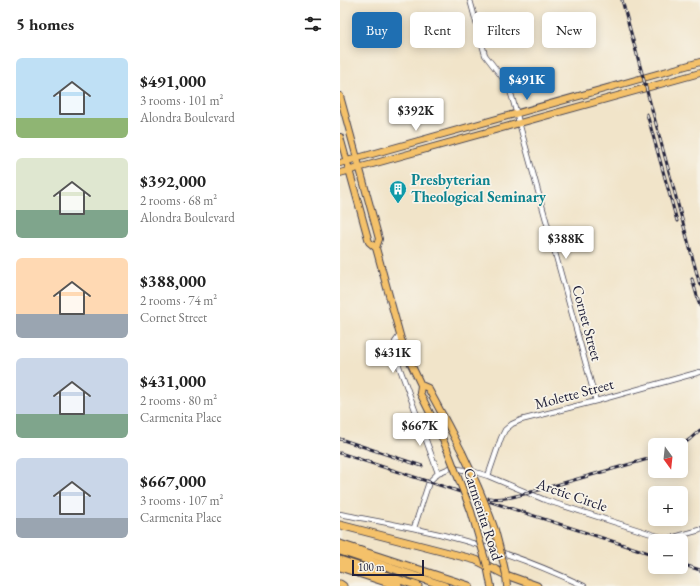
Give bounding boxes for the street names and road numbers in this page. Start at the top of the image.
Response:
street label: Cornet Street [568,283,607,363]
street label: Molette Street [532,374,616,413]
street label: Carmenita Road [460,465,507,563]
street label: Arctic Circle [533,473,610,516]

